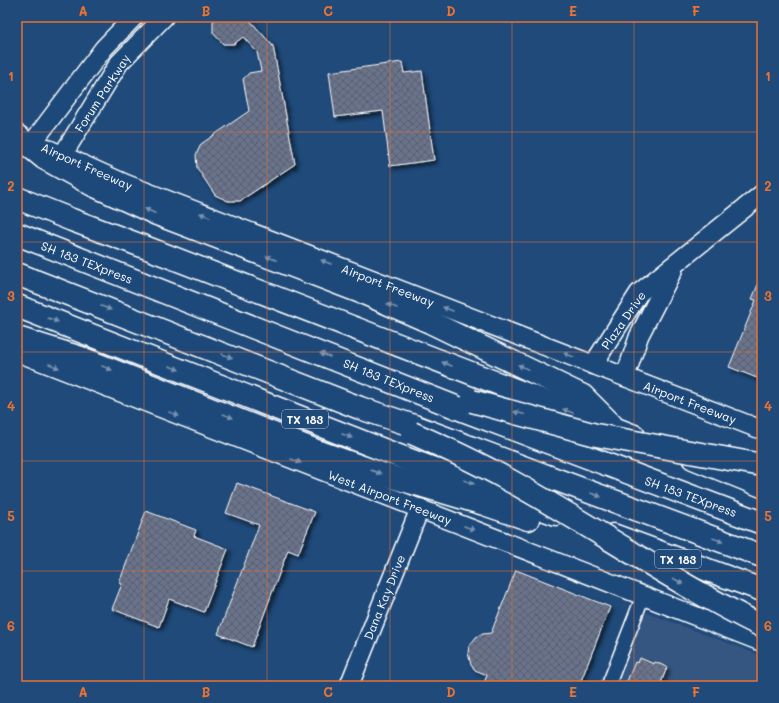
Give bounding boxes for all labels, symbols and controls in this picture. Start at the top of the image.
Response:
text: A [78,2,88,19]
text: B [202,2,211,19]
text: C [323,2,333,19]
text: D [446,2,456,19]
text: E [569,2,577,19]
text: F [692,2,700,19]
street label: Forum Parkway [71,51,133,135]
text: 1 [8,67,14,84]
text: 1 [765,67,771,84]
street label: Airport Freeway [39,139,135,193]
text: 2 [7,177,15,194]
text: 2 [764,177,772,194]
one-way arrow [145,208,156,214]
one-way arrow [199,211,211,217]
street label: SH 183 TEXpress [39,237,135,287]
one-way arrow [265,255,277,261]
one-way arrow [320,258,332,264]
street label: Airport Freeway [339,260,437,310]
text: 3 [7,287,15,304]
text: 3 [764,287,772,304]
street label: Plaza Drive [597,288,649,352]
one-way arrow [386,302,398,308]
one-way arrow [441,305,453,311]
one-way arrow [100,306,112,312]
one-way arrow [48,318,60,324]
one-way arrow [319,351,331,357]
one-way arrow [562,352,574,358]
one-way arrow [221,353,233,359]
street label: SH 183 TEXpress [341,354,437,406]
one-way arrow [441,360,453,366]
one-way arrow [48,363,60,369]
one-way arrow [517,364,529,370]
one-way arrow [169,365,181,371]
one-way arrow [102,366,114,372]
street label: Airport Freeway [641,377,739,427]
text: 4 [7,397,15,414]
text: 4 [764,397,772,414]
one-way arrow [562,407,574,413]
road number: TX 183 [282,410,328,428]
one-way arrow [512,410,525,416]
one-way arrow [169,411,181,417]
one-way arrow [222,413,233,419]
one-way arrow [342,433,354,439]
one-way arrow [290,458,302,464]
street label: West Airport Freeway [326,466,454,528]
one-way arrow [370,469,382,475]
street label: SH 183 TEXpress [643,472,739,520]
one-way arrow [463,479,475,485]
one-way arrow [591,492,603,498]
text: 5 [7,507,15,524]
text: 5 [764,507,772,524]
one-way arrow [464,525,476,531]
one-way arrow [713,537,725,543]
road number: TX 183 [655,550,701,568]
street label: Dana Kay Drive [360,552,408,642]
one-way arrow [673,577,683,585]
text: 6 [7,617,15,634]
text: 6 [764,617,772,634]
text: A [78,683,88,700]
text: B [202,683,211,700]
text: C [323,683,333,700]
text: D [446,683,456,700]
text: E [569,683,577,700]
text: F [692,683,700,700]

